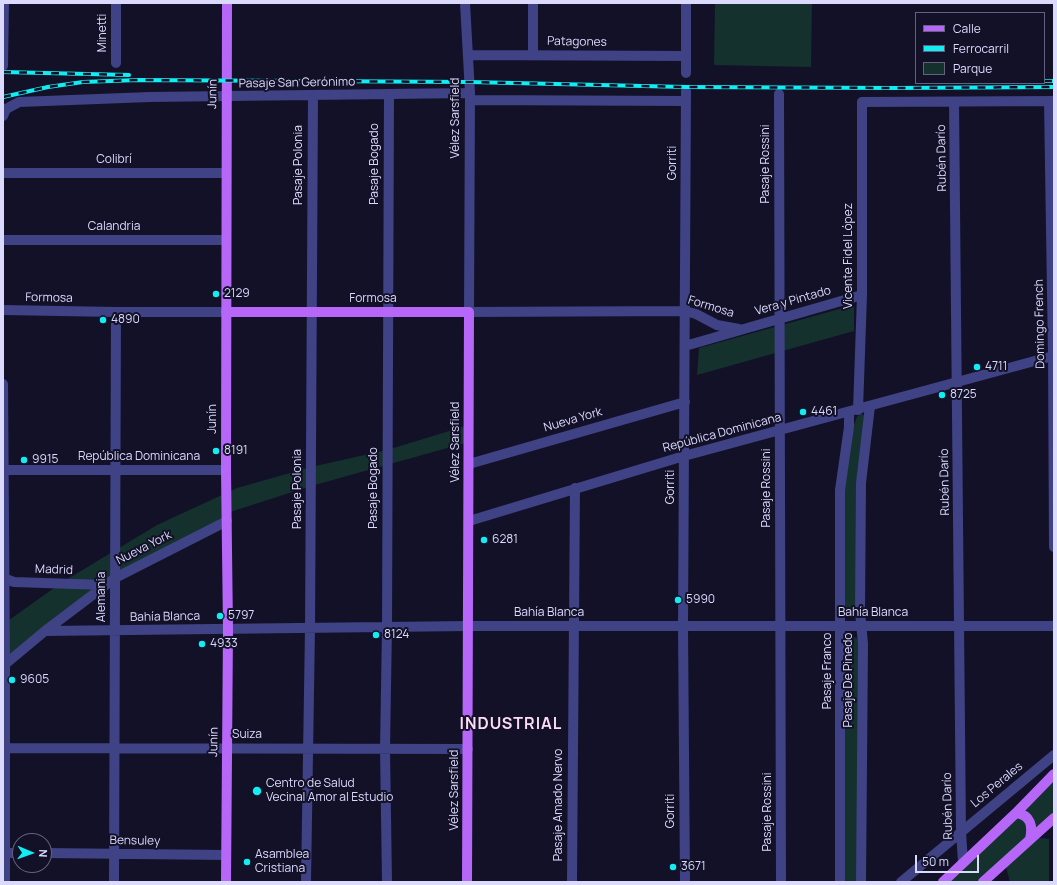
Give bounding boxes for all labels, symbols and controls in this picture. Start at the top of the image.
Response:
legend [915,12,1045,84]
street label: Minetti [96,14,110,52]
text: Calle [953,20,981,37]
street label: Patagones [547,34,607,50]
text: Ferrocarril [953,40,1009,57]
text: Parque [953,60,992,77]
street label: Pasaje San Gerónimo [239,75,355,91]
street label: Vélez Sarsfield [449,78,463,158]
street label: Junín [206,79,220,109]
street label: Pasaje Bogado [368,123,382,205]
street label: Rubén Darío [934,124,950,192]
street label: Pasaje Polonia [292,125,306,205]
street label: Pasaje Rossini [759,125,773,203]
street label: Gorriti [666,146,680,180]
street label: Colibrí [96,153,132,167]
street label: Vicente Fidel López [842,203,856,309]
street label: Calandria [88,220,140,234]
street label: Domingo French [1032,279,1048,369]
street label: Vera y Pintado [753,283,833,319]
place label: 2129 [224,287,250,301]
marker: 2129 [211,289,221,299]
street label: Formosa [25,290,73,306]
street label: Formosa [349,292,397,306]
street label: Formosa [686,293,736,321]
place label: 4890 [111,313,140,327]
marker: 4890 [98,315,108,325]
place label: 4711 [985,360,1007,374]
marker: 4711 [972,362,982,372]
place label: 8725 [950,388,977,402]
marker: 8725 [937,390,947,400]
street label: Vélez Sarsfield [449,402,463,482]
street label: Junín [206,404,220,434]
street label: Nueva York [542,405,604,435]
place label: 4461 [811,405,837,419]
marker: 4461 [798,407,808,417]
street label: República Dominicana [661,410,783,456]
place label: 8191 [224,444,248,458]
marker: 8191 [211,446,221,456]
street label: Pasaje Bogado [367,447,381,529]
street label: Rubén Darío [937,448,953,516]
street label: Pasaje Polonia [291,449,305,529]
street label: Pasaje Rossini [760,449,774,527]
street label: República Dominicana [78,450,200,464]
place label: 9915 [32,453,59,467]
marker: 9915 [19,455,29,465]
street label: Gorriti [664,470,678,504]
street label: Nueva York [114,528,174,568]
place label: 6281 [492,533,518,547]
marker: 6281 [479,535,489,545]
street label: Madrid [35,562,73,578]
street label: Alemania [95,572,109,622]
place label: 5990 [686,593,715,607]
marker: 5990 [673,595,683,605]
street label: Bahía Blanca [514,606,584,620]
street label: Bahía Blanca [838,606,908,620]
street label: Bahía Blanca [130,609,200,625]
place label: 5797 [228,609,254,623]
marker: 5797 [215,611,225,621]
place label: 8124 [384,628,409,642]
marker: 8124 [371,630,381,640]
street label: Pasaje Franco [821,633,835,709]
street label: Pasaje De Pinedo [842,633,856,727]
place label: 4933 [210,637,238,651]
marker: 4933 [197,639,207,649]
place label: 9605 [20,673,49,687]
marker: 9605 [7,675,17,685]
district label: INDUSTRIAL [460,715,562,735]
street label: Junín [207,727,221,757]
street label: Suiza [232,728,262,742]
street label: Pasaje Amado Nervo [552,749,566,861]
street label: Vélez Sarsfield [448,750,462,830]
street label: Los Perales [968,759,1026,811]
street label: Rubén Darío [940,772,956,840]
street label: Pasaje Rossini [761,773,775,851]
place label: Centro de Salud Vecinal Amor al Estudio [266,777,393,805]
marker: Centro de Salud Vecinal Amor al Estudio [251,785,263,797]
street label: Gorriti [664,794,678,828]
north arrow [12,833,52,873]
street label: Bensuley [109,833,161,849]
scale bar [917,847,981,873]
place label: Asamblea Cristiana [255,848,309,876]
text: N [36,849,51,858]
text: 50 m [922,853,949,870]
marker: Asamblea Cristiana [242,857,252,867]
place label: 3671 [681,860,706,874]
marker: 3671 [668,862,678,872]

